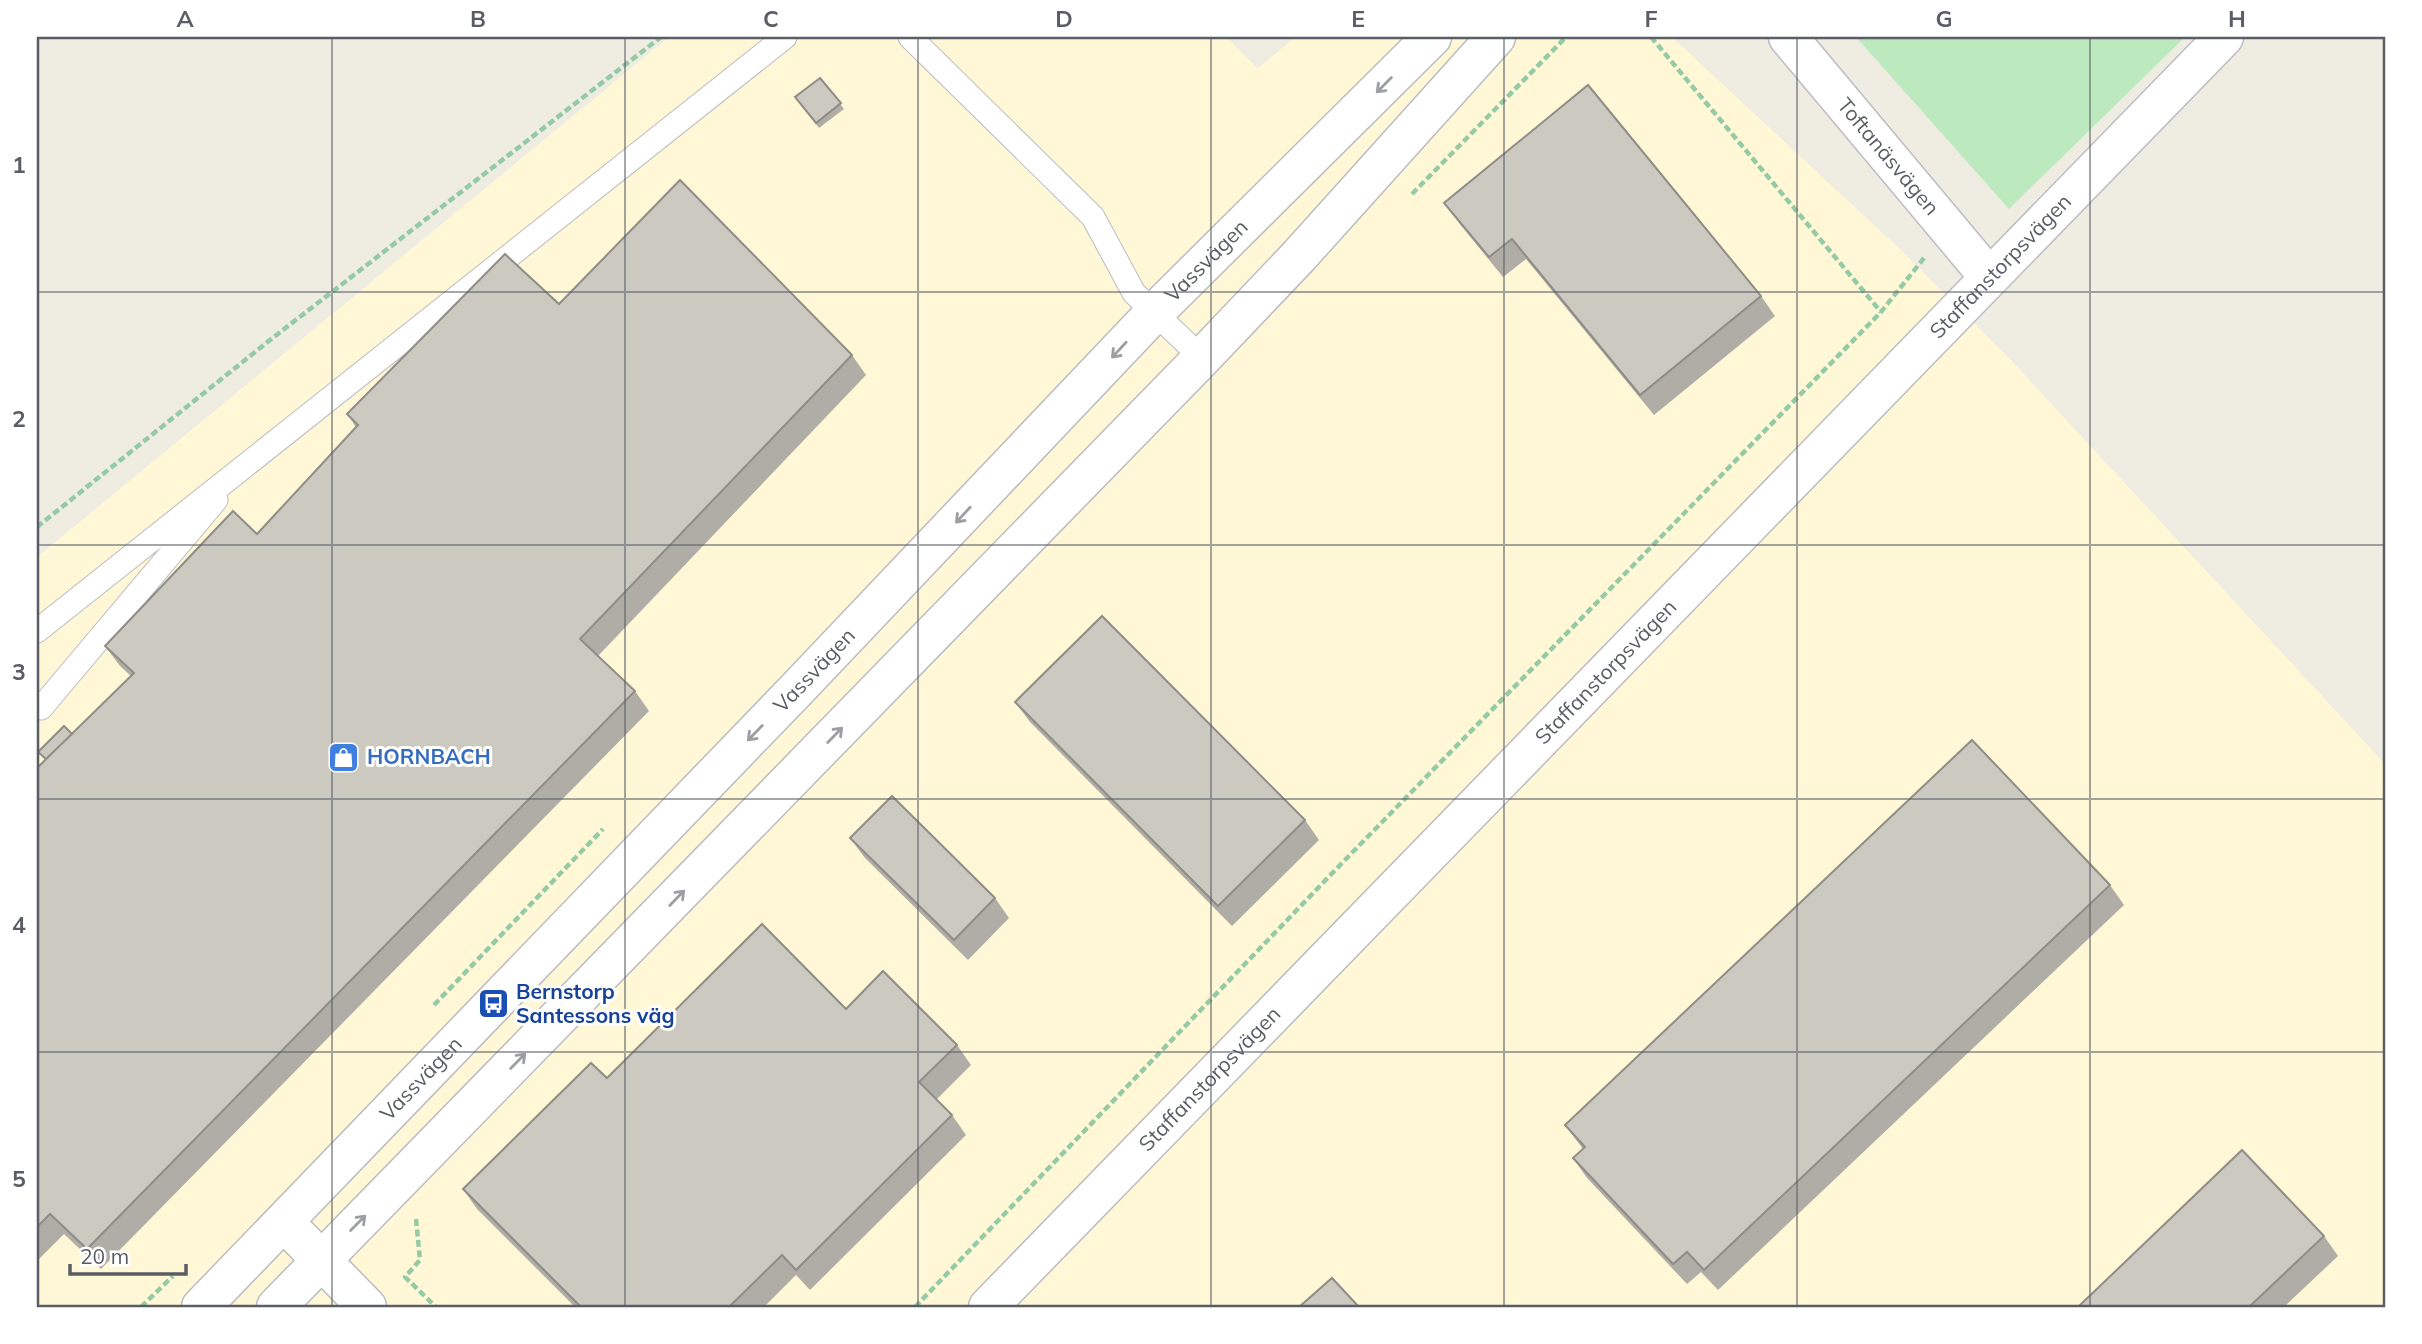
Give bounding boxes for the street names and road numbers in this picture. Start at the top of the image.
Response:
street label: Toftanäsvägen [1832,92,1945,220]
street label: Staffanstorpsvägen [1924,188,2076,344]
street label: Vassvägen [1159,213,1253,307]
street label: Staffanstorpsvägen [1529,594,1681,749]
street label: Vassvägen [767,622,860,718]
street label: Staffanstorpsvägen [1133,1001,1285,1156]
street label: Vassvägen [374,1031,467,1126]

